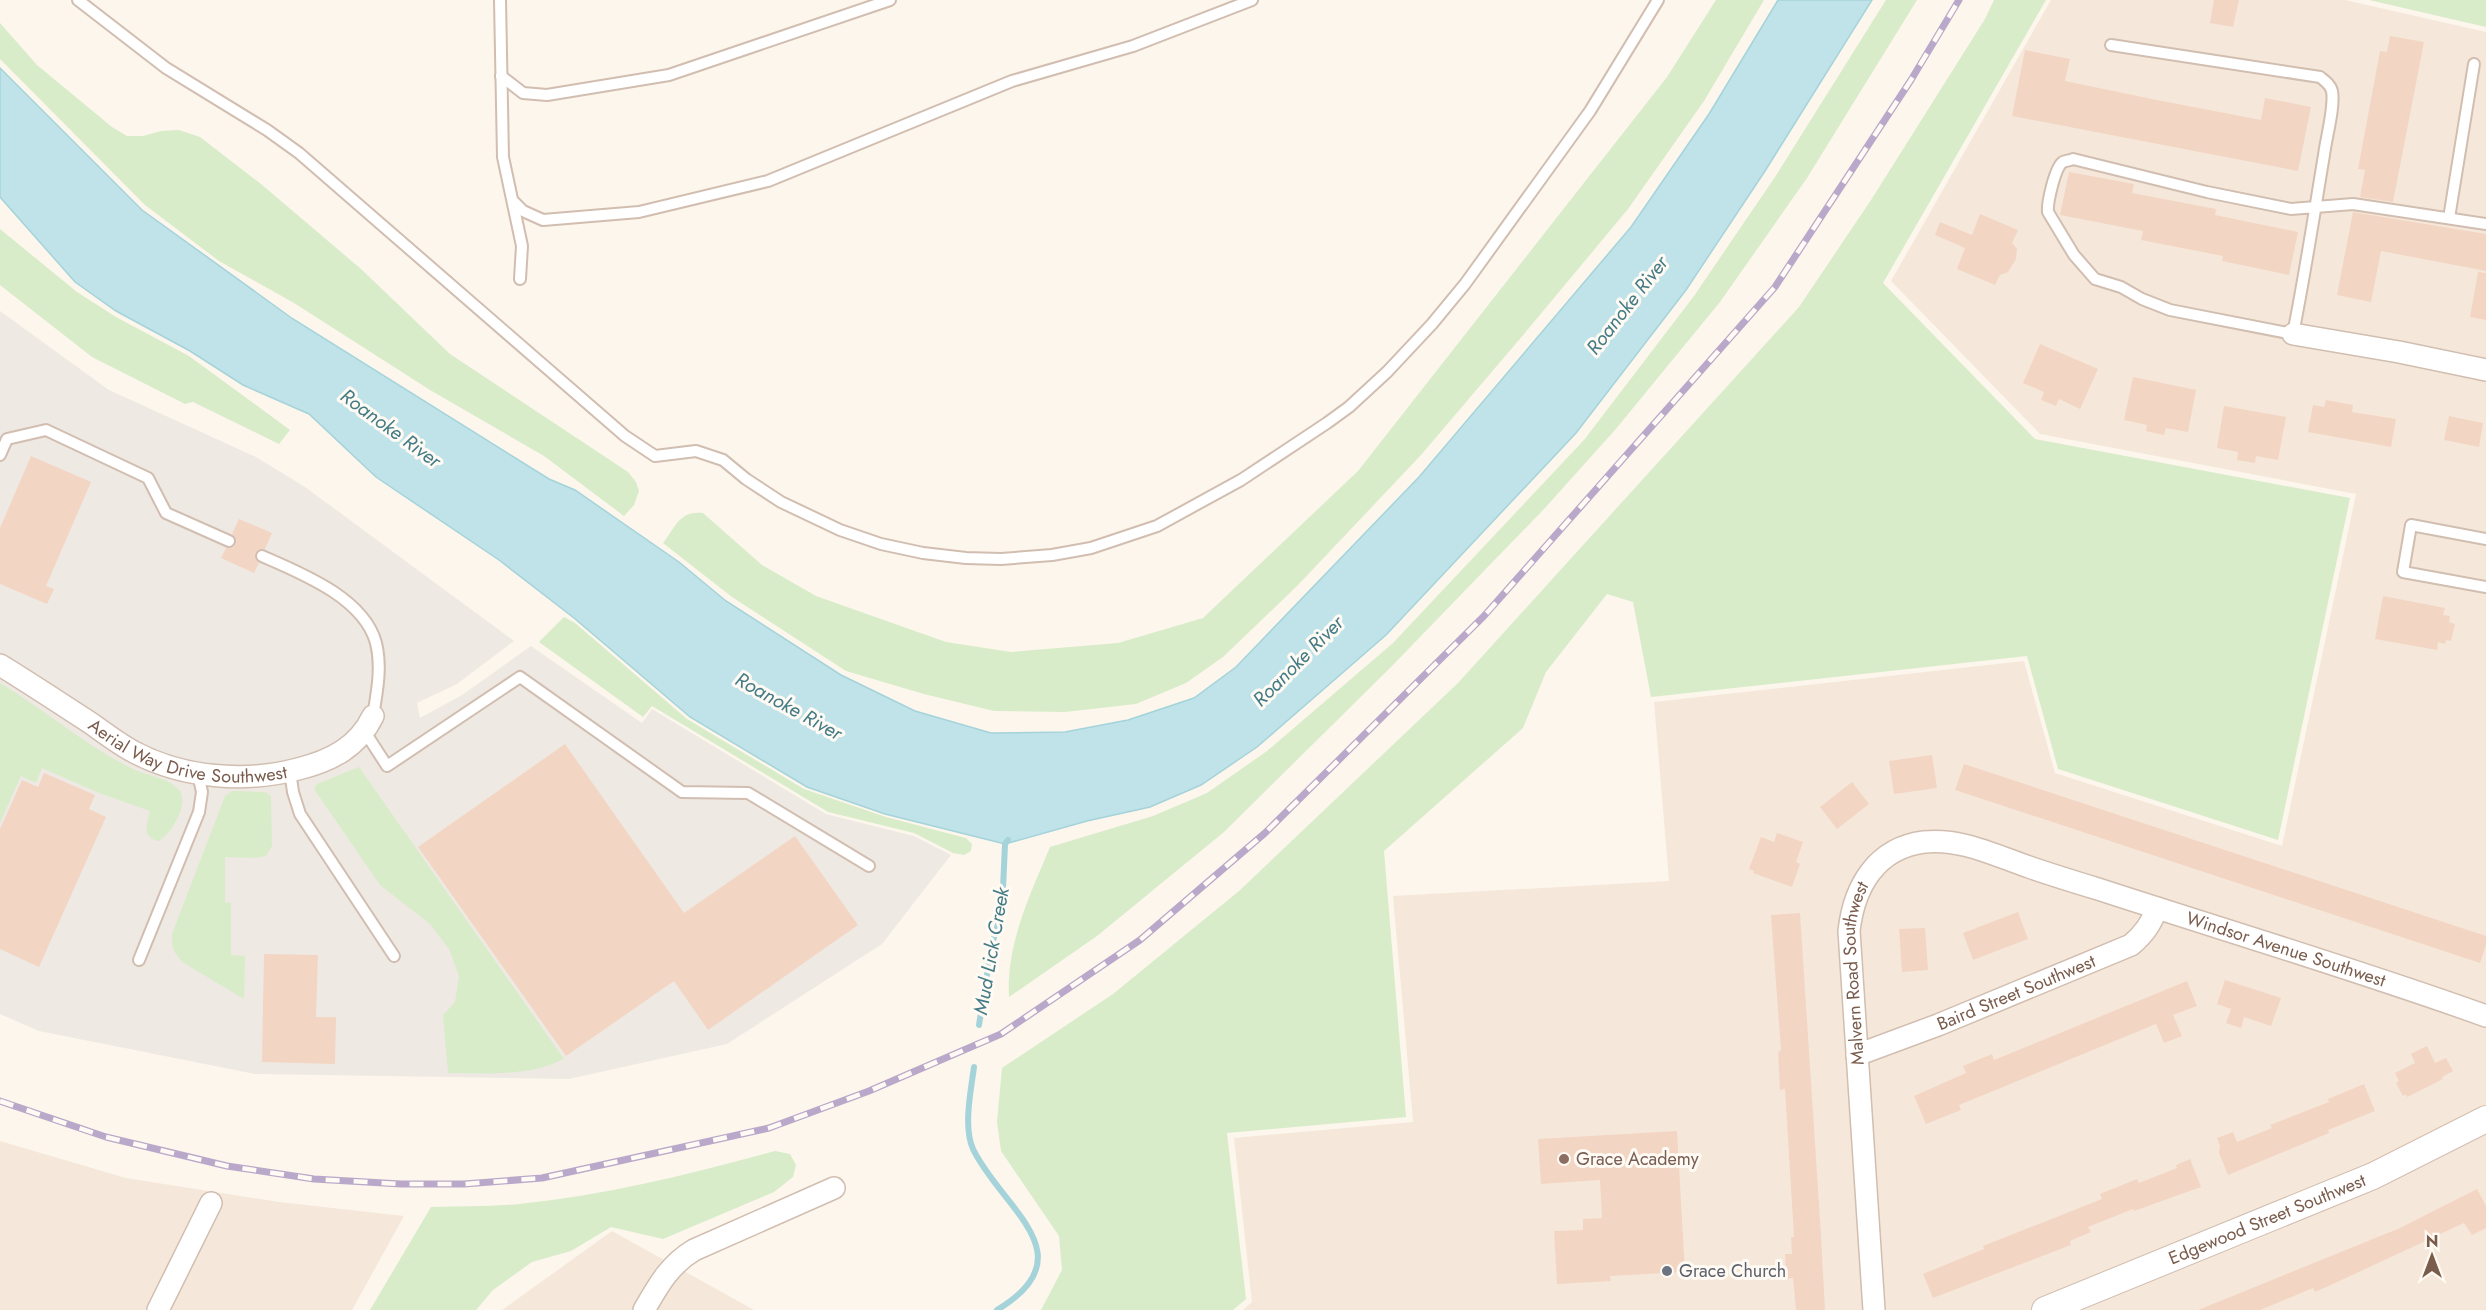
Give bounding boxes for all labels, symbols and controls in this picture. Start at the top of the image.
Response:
water label: Roanoke River [1580,249,1676,361]
water label: Roanoke River [334,382,448,476]
water label: Roanoke River [1246,608,1351,713]
water label: Roanoke River [730,665,849,748]
street label: Aerial Way Drive Southwest [83,712,290,790]
street label: Malvern Road Southwest [1836,876,1875,1066]
water label: Mud Lick Creek [966,884,1017,1017]
street label: Windsor Avenue Southwest [2183,905,2390,994]
street label: Baird Street Southwest [1933,948,2100,1037]
place label: Grace Academy [1576,1146,1699,1172]
marker: Grace Academy [1557,1152,1571,1166]
street label: Edgewood Street Southwest [2165,1167,2370,1271]
north arrow [2402,1226,2462,1286]
text: N [2426,1230,2438,1253]
place label: Grace Church [1679,1258,1786,1284]
marker: Grace Church [1660,1264,1674,1278]

